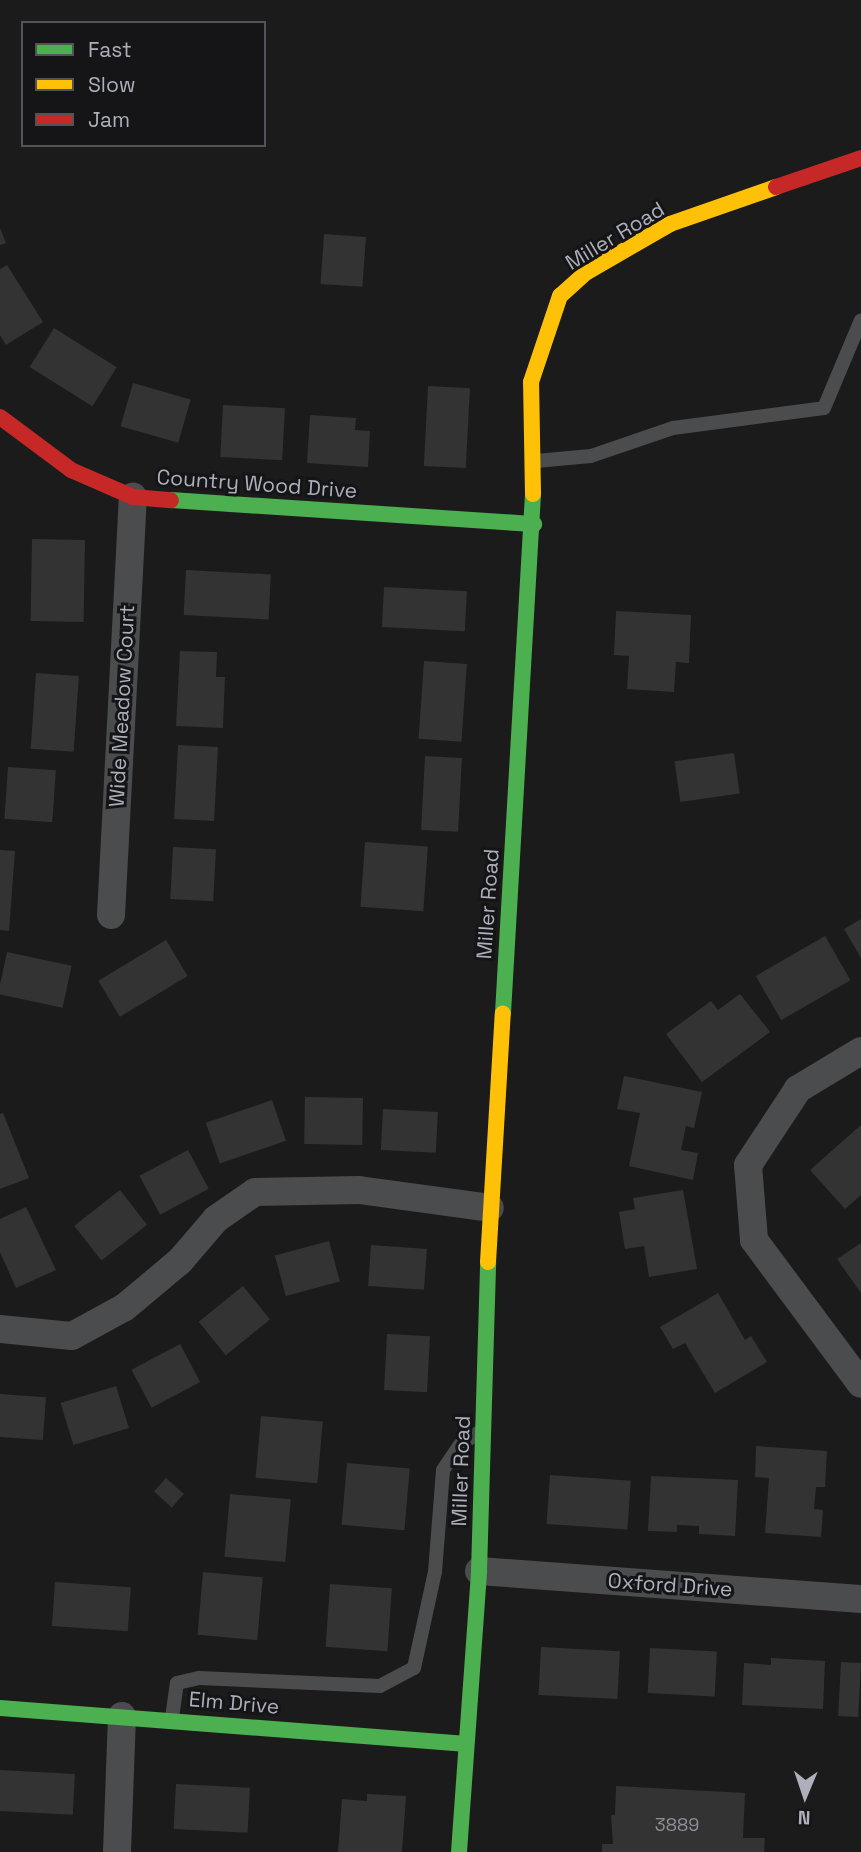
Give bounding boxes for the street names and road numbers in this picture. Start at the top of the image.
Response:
street label: Miller Road [561,197,669,275]
street label: Country Wood Drive [156,464,358,504]
street label: Wide Meadow Court [104,604,140,808]
street label: Miller Road [472,848,504,960]
street label: Miller Road [446,1415,476,1527]
street label: Oxford Drive [607,1568,733,1602]
street label: Elm Drive [188,1686,280,1720]

